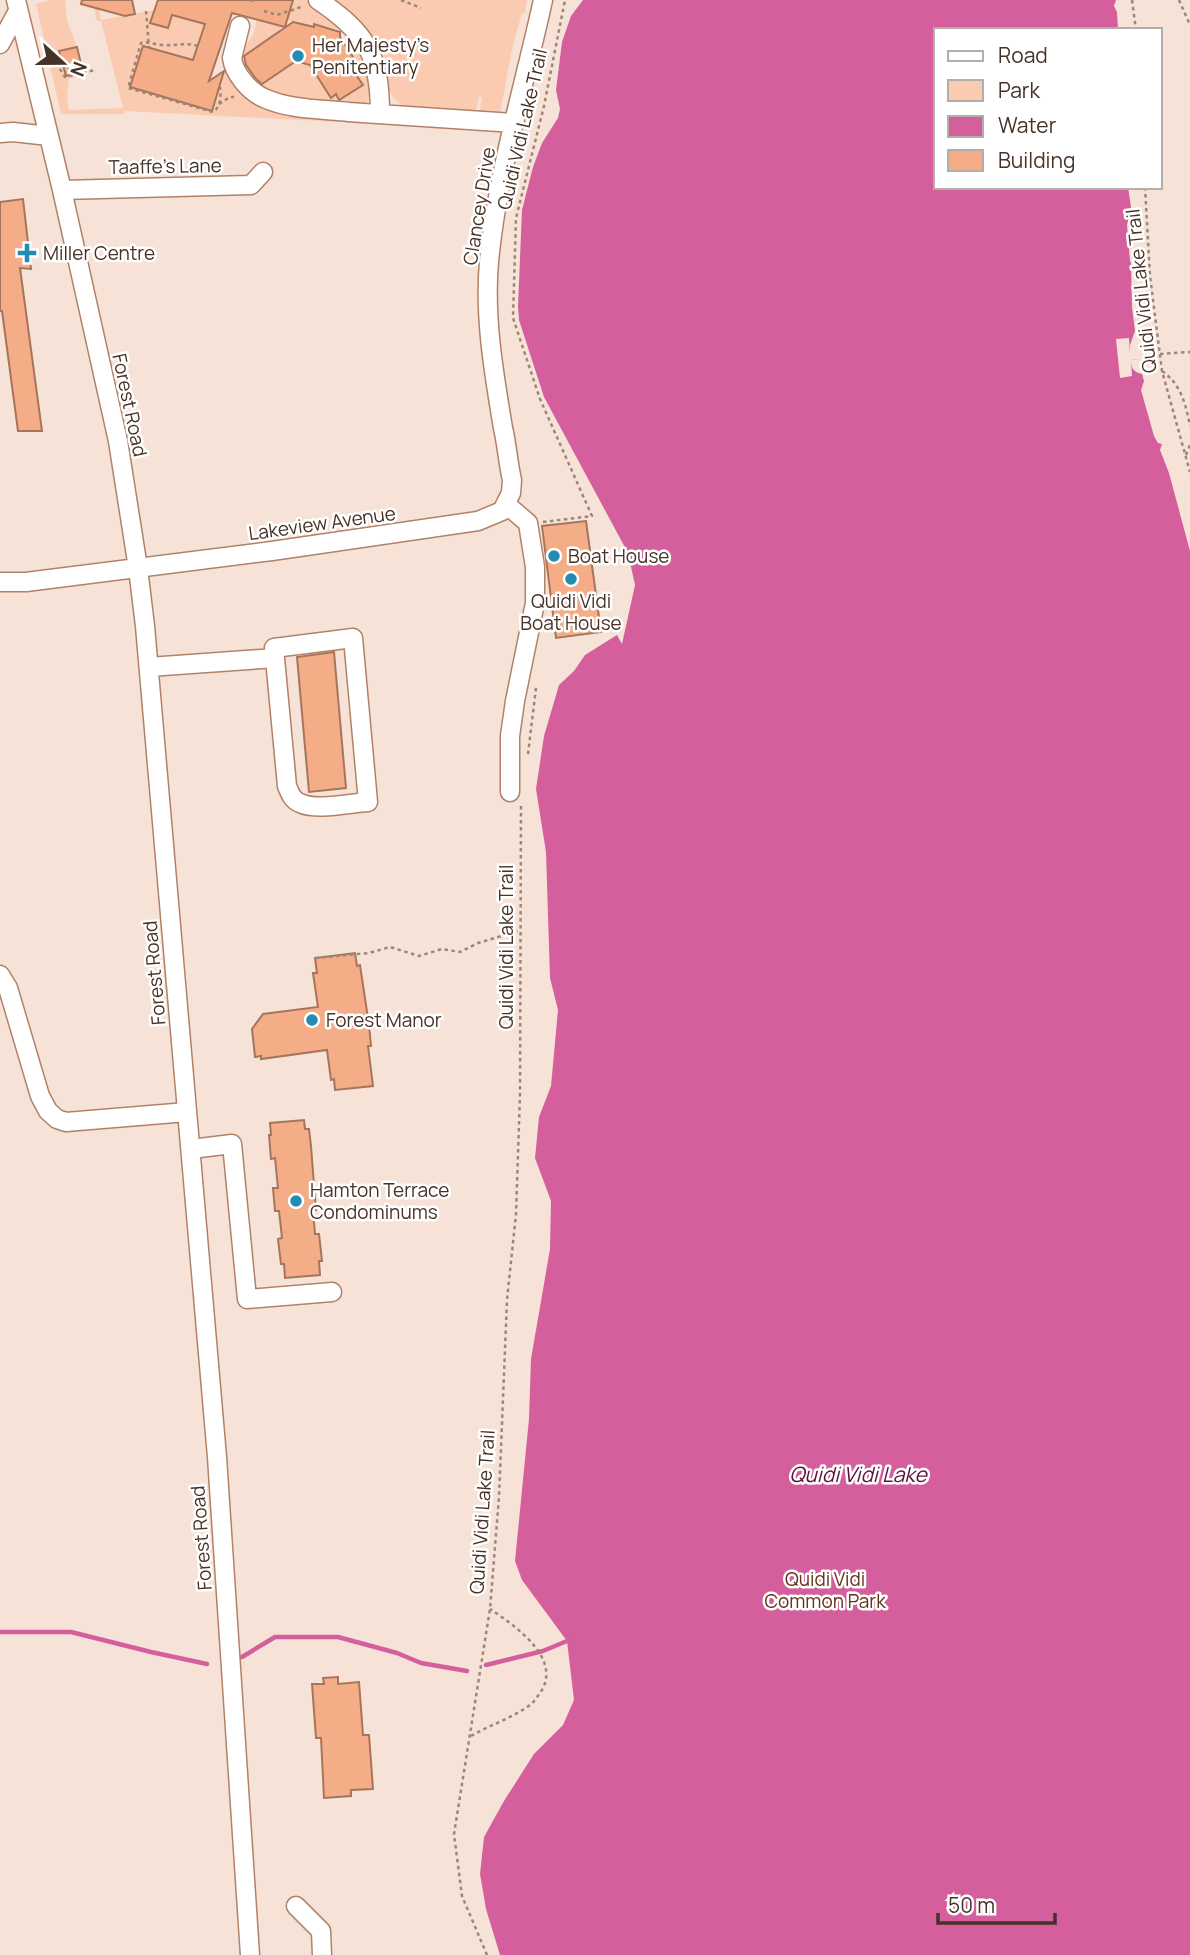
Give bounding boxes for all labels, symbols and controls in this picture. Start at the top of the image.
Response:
north arrow [28,28,98,98]
legend [934,28,1162,189]
place label: Her Majesty’s Penitentiary [312,32,429,80]
text: Road [998,41,1048,69]
street label: Quidi Vidi Lake Trail [491,46,553,212]
marker: Her Majesty’s Penitentiary [290,48,306,64]
text: N [64,58,93,80]
text: Park [998,76,1040,104]
text: Water [998,111,1057,139]
street label: Clancey Drive [457,145,501,267]
text: Building [998,146,1075,174]
street label: Taaffe's Lane [108,152,222,180]
street label: Quidi Vidi Lake Trail [1119,208,1163,374]
place label: Miller Centre [43,240,155,266]
marker: Miller Centre [17,243,37,263]
street label: Forest Road [106,351,154,459]
street label: Lakeview Avenue [247,500,397,546]
place label: Boat House [568,543,669,569]
marker: Boat House [546,548,562,564]
marker: Quidi Vidi Boat House [563,571,579,587]
place label: Quidi Vidi Boat House [520,588,622,636]
street label: Quidi Vidi Lake Trail [493,865,519,1029]
street label: Forest Road [136,920,172,1026]
place label: Forest Manor [326,1007,442,1033]
marker: Forest Manor [304,1012,320,1028]
place label: Hamton Terrace Condominums [310,1177,449,1225]
marker: Hamton Terrace Condominums [288,1193,304,1209]
street label: Quidi Vidi Lake Trail [463,1429,501,1595]
water label: Quidi Vidi Lake [789,1460,929,1488]
street label: Forest Road [184,1485,218,1591]
park label: Quidi Vidi Common Park [764,1566,886,1614]
scale bar [938,1882,1055,1926]
text: 50 m [948,1891,995,1919]

